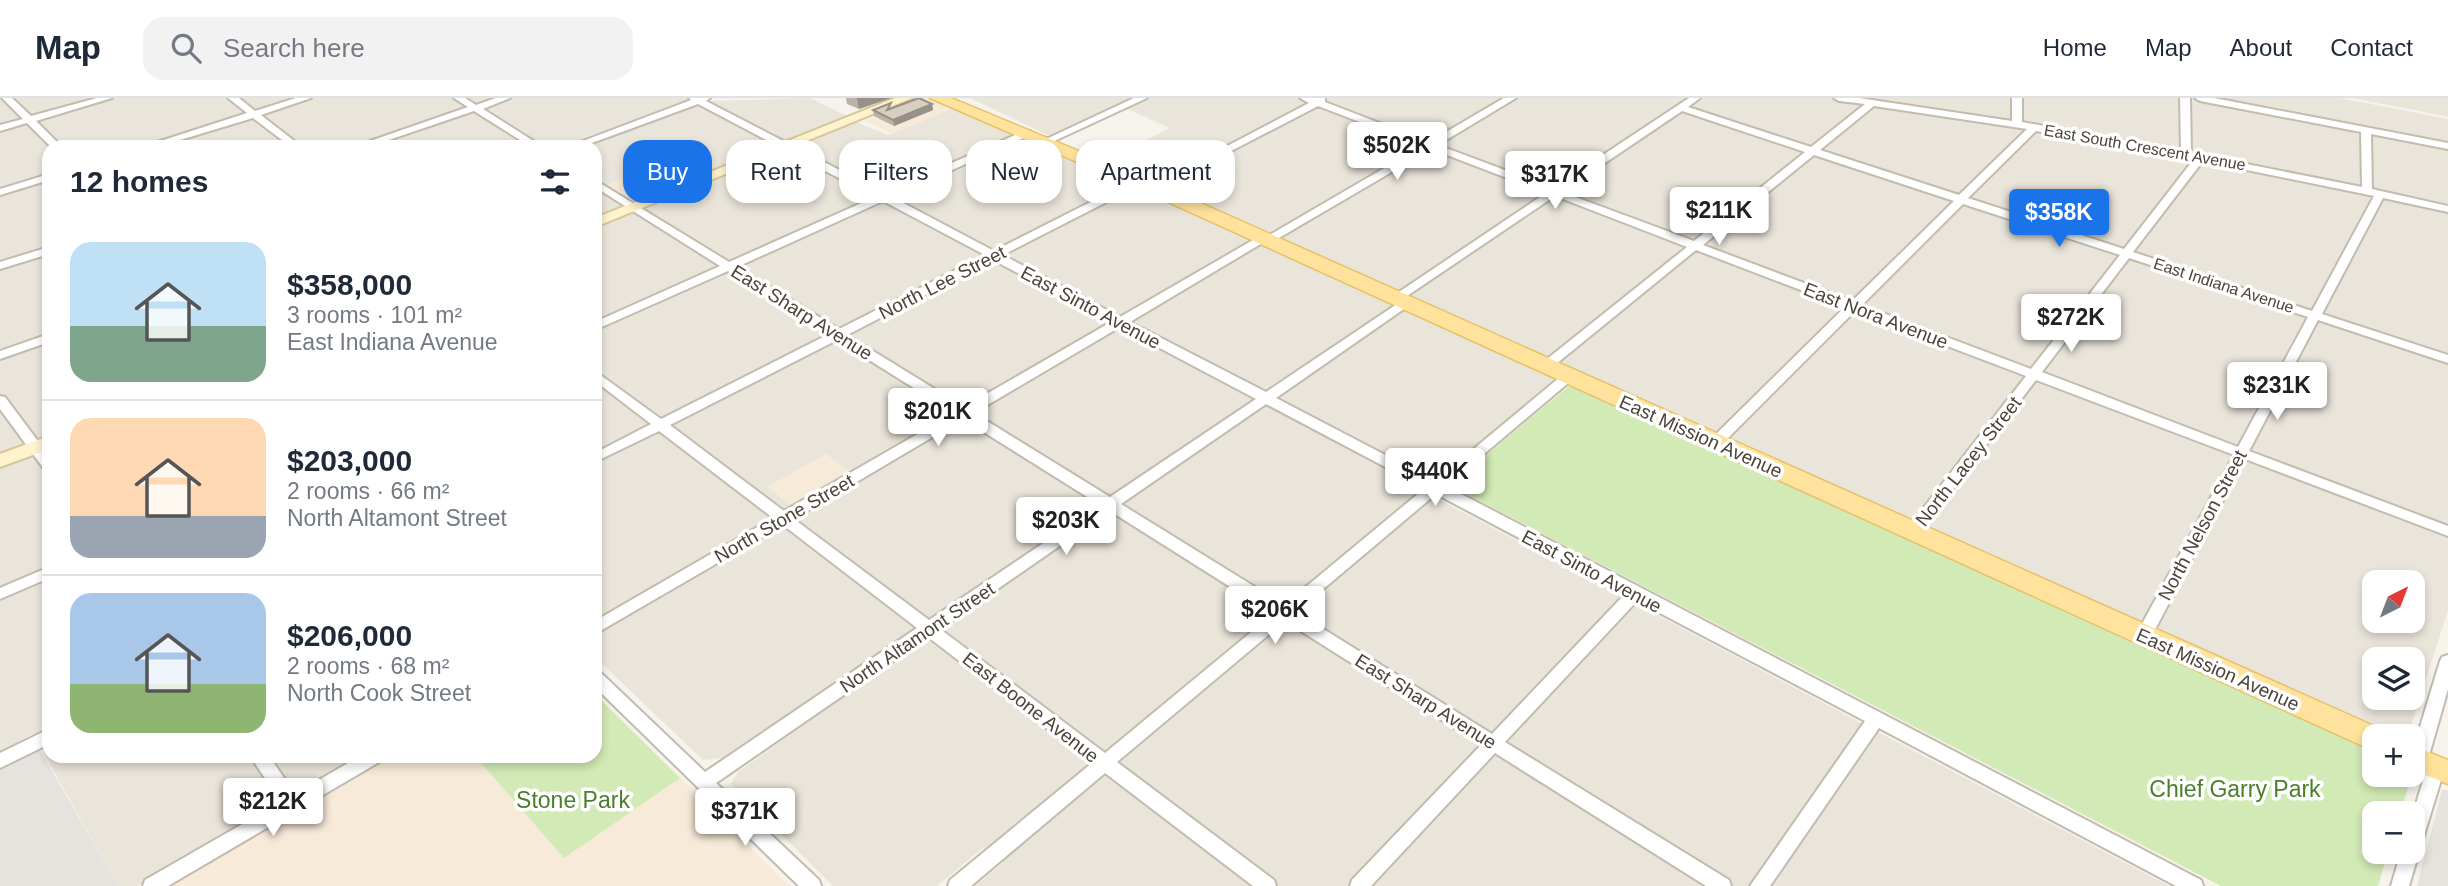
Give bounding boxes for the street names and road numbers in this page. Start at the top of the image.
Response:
street label: East South Crescent Avenue [2043,121,2247,174]
street label: North Lee Street [875,241,1010,323]
street label: East Indiana Avenue [2152,255,2296,316]
street label: East Sharp Avenue [727,261,876,364]
street label: East Sinto Avenue [1017,262,1164,353]
street label: East Nora Avenue [1801,278,1951,353]
street label: East Mission Avenue [1616,391,1785,482]
street label: North Lacey Street [1911,392,2026,530]
street label: North Nelson Street [2154,446,2251,604]
street label: North Stone Street [711,470,858,567]
street label: East Sinto Avenue [1518,526,1665,617]
street label: North Altamont Street [836,578,999,697]
street label: East Mission Avenue [2133,624,2302,715]
street label: East Boone Avenue [959,648,1103,767]
street label: East Sharp Avenue [1351,650,1500,753]

